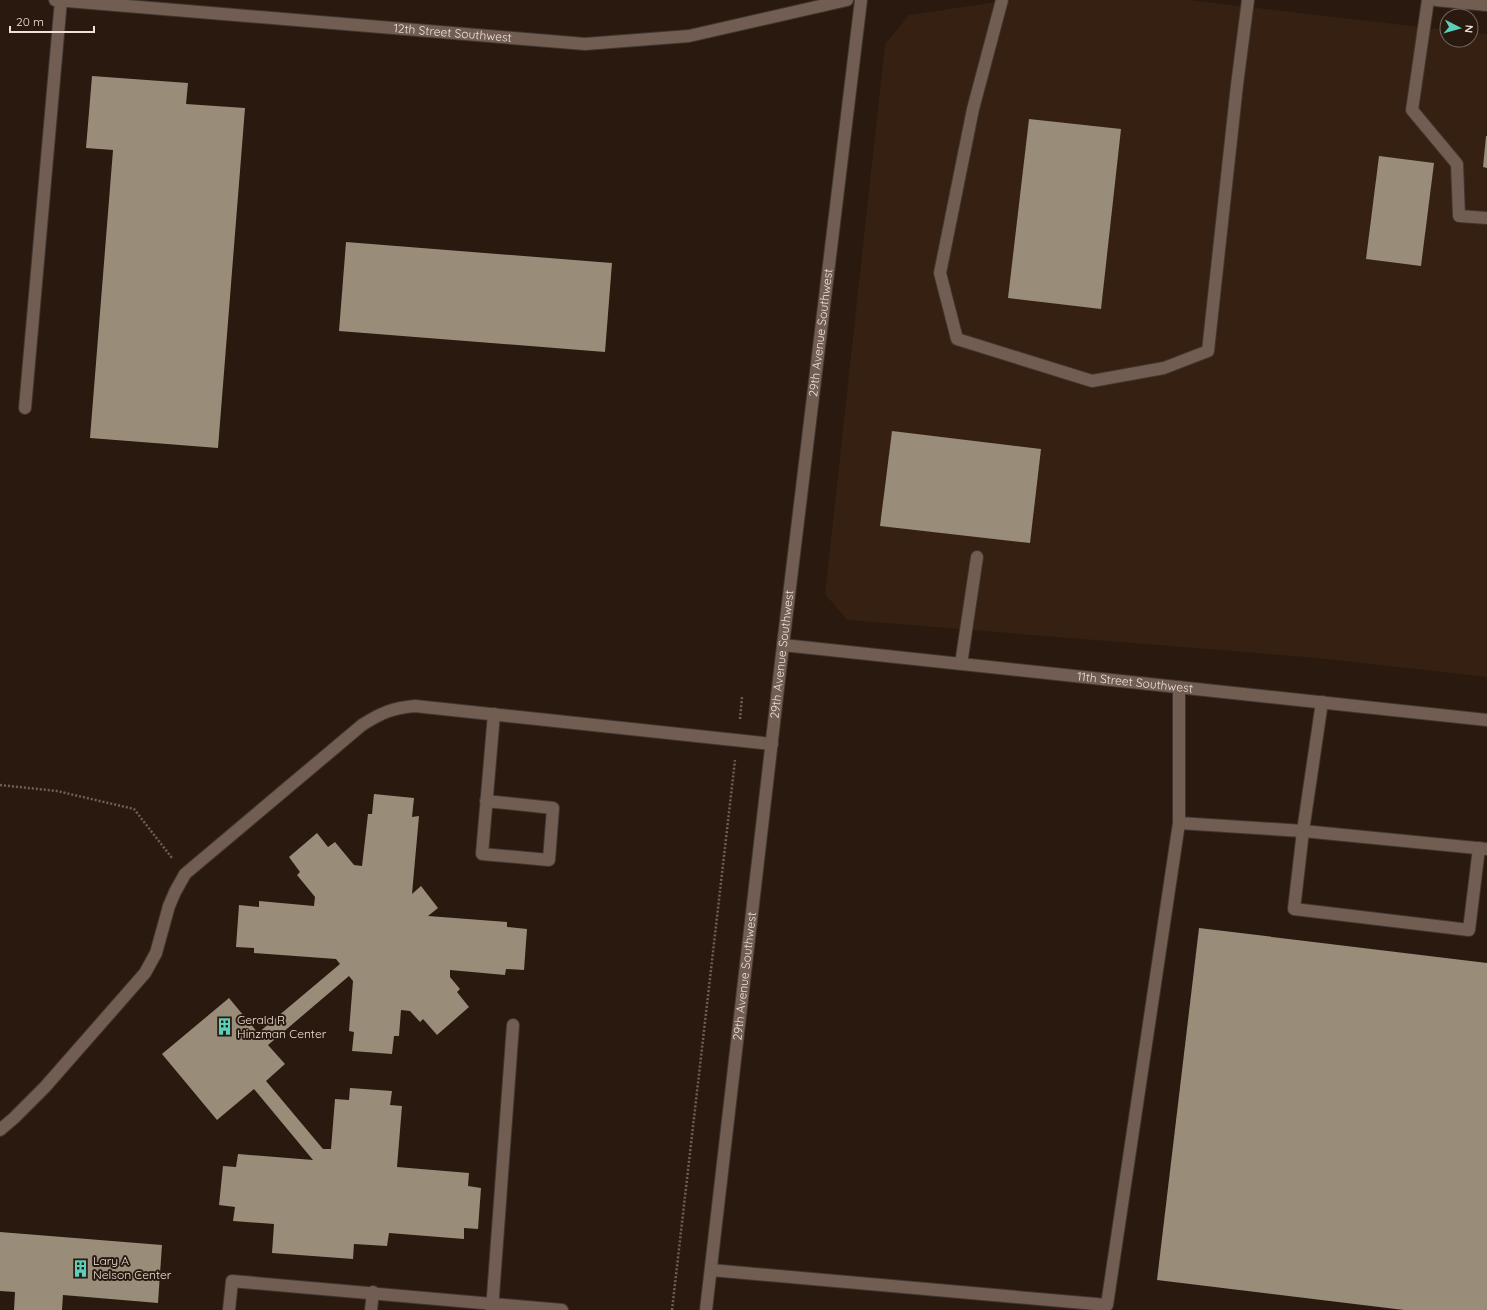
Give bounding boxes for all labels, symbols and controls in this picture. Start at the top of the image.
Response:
scale bar [10,8,94,34]
north arrow [1439,8,1479,48]
text: 20 m [16,14,44,29]
street label: 12th Street Southwest [393,20,512,45]
text: N [1462,24,1476,34]
street label: 29th Avenue Southwest [805,268,835,398]
street label: 29th Avenue Southwest [767,589,797,719]
street label: 11th Street Southwest [1076,668,1194,696]
street label: 29th Avenue Southwest [729,911,759,1041]
place label: Gerald R Hinzman Center [237,1012,327,1041]
building icon: Gerald R Hinzman Center [214,1017,234,1037]
place label: Lary A Nelson Center [93,1253,172,1282]
building icon: Lary A Nelson Center [70,1258,90,1278]

